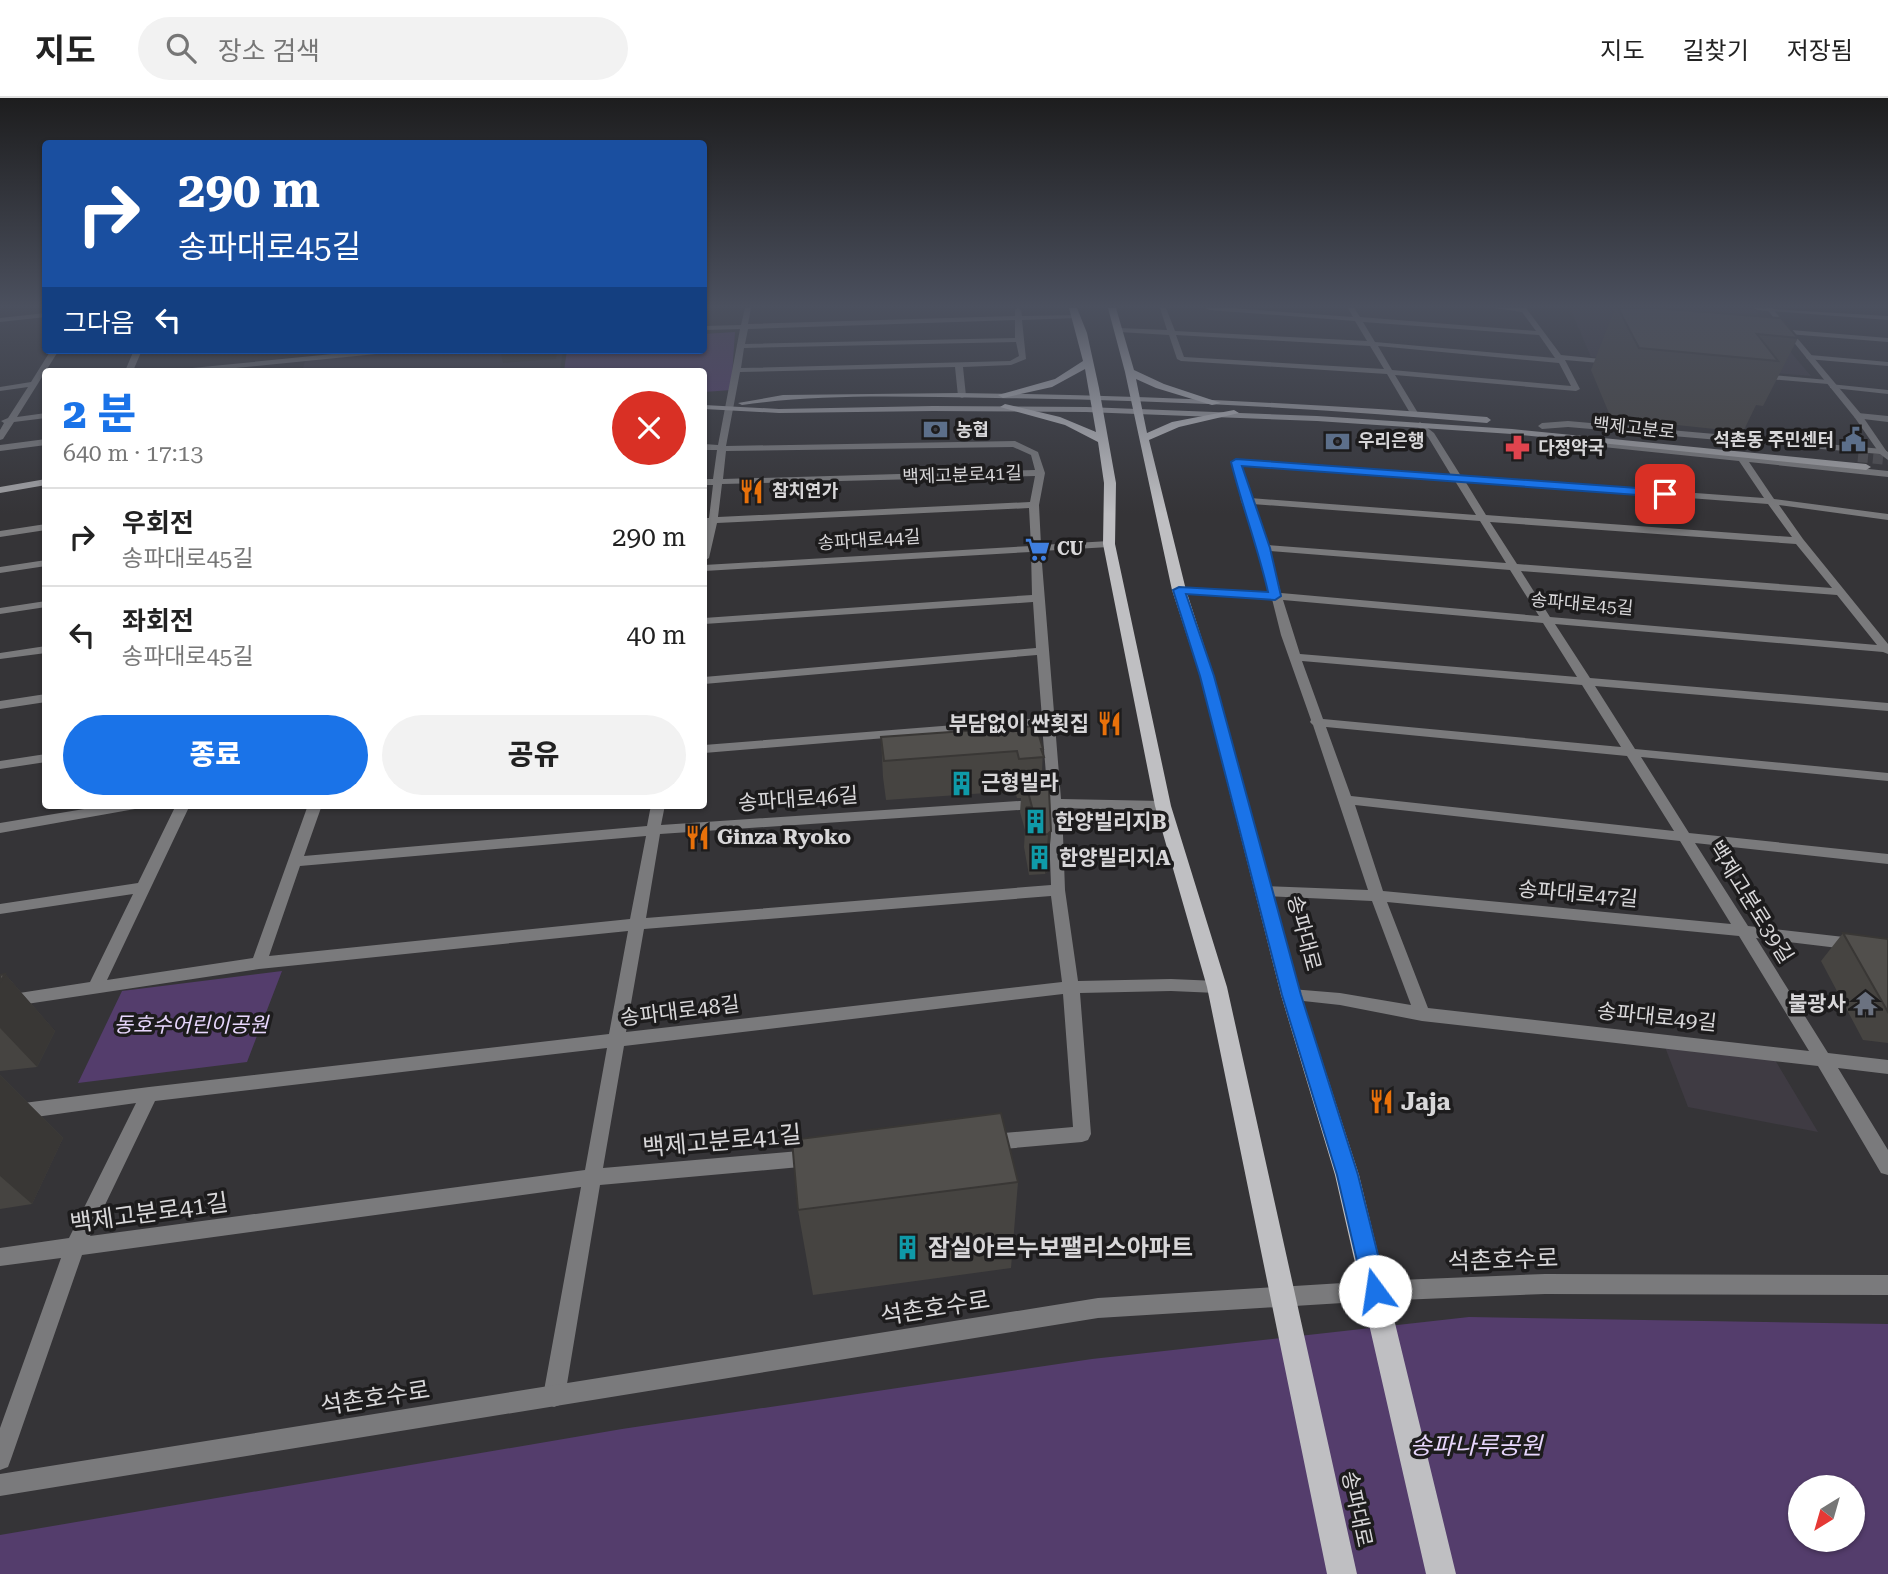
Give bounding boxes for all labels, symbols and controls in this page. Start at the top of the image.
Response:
search box [138,17,628,80]
icon: search [162,29,200,67]
text: 지도 [35,31,96,70]
text: 장소 검색 [218,36,320,66]
text: 지도 [1600,37,1645,65]
text: 길찾기 [1683,37,1749,65]
text: 저장됨 [1787,37,1853,65]
text: 290 m [178,162,320,219]
icon: right [63,168,154,259]
text: 송파대로45길 [178,228,361,266]
icon: left [149,301,187,339]
text: 그다음 [63,308,135,338]
text: 2 분 [63,389,136,438]
button: close [612,391,686,465]
street label: 백제고분로 [1592,413,1676,442]
bank icon: 농협 [922,416,950,444]
place label: 농협 [956,419,989,440]
public building icon: 석촌동 주민센터 [1840,426,1868,454]
bank icon: 우리은행 [1324,427,1352,455]
place label: 석촌동 주민센터 [1714,429,1834,450]
place label: 우리은행 [1358,430,1424,451]
pharmacy icon: 다정약국 [1504,434,1532,462]
place label: 다정약국 [1538,437,1604,458]
text: 640 m · 17:13 [63,440,203,467]
street label: 백제고분로41길 [902,462,1022,487]
pin [1635,464,1695,524]
icon: arrive [1646,475,1684,513]
restaurant icon: 참치연가 [738,477,766,505]
place label: 참치연가 [772,480,839,501]
text: 우회전 [122,508,194,538]
icon: right [63,518,101,556]
text: 290 m [612,522,686,552]
street label: 송파대로44길 [817,525,921,554]
supermarket icon: CU [1023,535,1051,563]
place label: CU [1057,538,1084,559]
text: 송파대로45길 [122,545,254,572]
street label: 송파대로45길 [1530,589,1634,618]
text: 좌회전 [122,606,194,636]
icon: left [63,616,101,654]
text: 40 m [627,620,686,650]
text: 송파대로45길 [122,643,254,670]
restaurant icon: 부담없이 싼횟집 [1095,710,1123,738]
place label: 부담없이 싼횟집 [948,712,1089,736]
button: 종료 [63,715,368,795]
button: 공유 [382,715,686,795]
building icon: 근형빌라 [947,769,975,797]
place label: 근형빌라 [981,771,1059,795]
street label: 송파대로46길 [737,783,859,815]
building icon: 한양빌리지B [1021,808,1049,836]
place label: 한양빌리지B [1055,810,1167,834]
restaurant icon: Ginza Ryoko [683,823,711,851]
place label: Ginza Ryoko [717,825,851,849]
street label: 백제고분로39길 [1704,837,1798,967]
building icon: 한양빌리지A [1025,844,1053,872]
place label: 한양빌리지A [1059,846,1171,870]
street label: 송파대로47길 [1517,877,1639,911]
street label: 송파대로 [1282,893,1326,973]
temple icon: 불광사 [1852,990,1880,1018]
street label: 송파대로48길 [619,992,741,1030]
place label: 불광사 [1788,992,1846,1016]
street label: 송파대로49길 [1596,999,1718,1035]
park label: 동호수어린이공원 [114,1013,270,1037]
restaurant icon: Jaja [1367,1088,1395,1116]
place label: Jaja [1401,1088,1451,1116]
street label: 백제고분로41길 [641,1120,803,1162]
street label: 백제고분로41길 [68,1188,230,1238]
building icon: 잠실아르누보팰리스아파트 [894,1234,922,1262]
place label: 잠실아르누보팰리스아파트 [928,1234,1193,1262]
street label: 석촌호수로 [1447,1244,1559,1276]
position arrow [1338,1254,1412,1328]
street label: 석촌호수로 [878,1286,992,1330]
street label: 석촌호수로 [318,1376,432,1420]
park label: 송파나루공원 [1410,1432,1544,1460]
street label: 송파대로 [1337,1469,1377,1549]
north arrow [1788,1475,1866,1552]
map controls [1788,1475,1865,1552]

